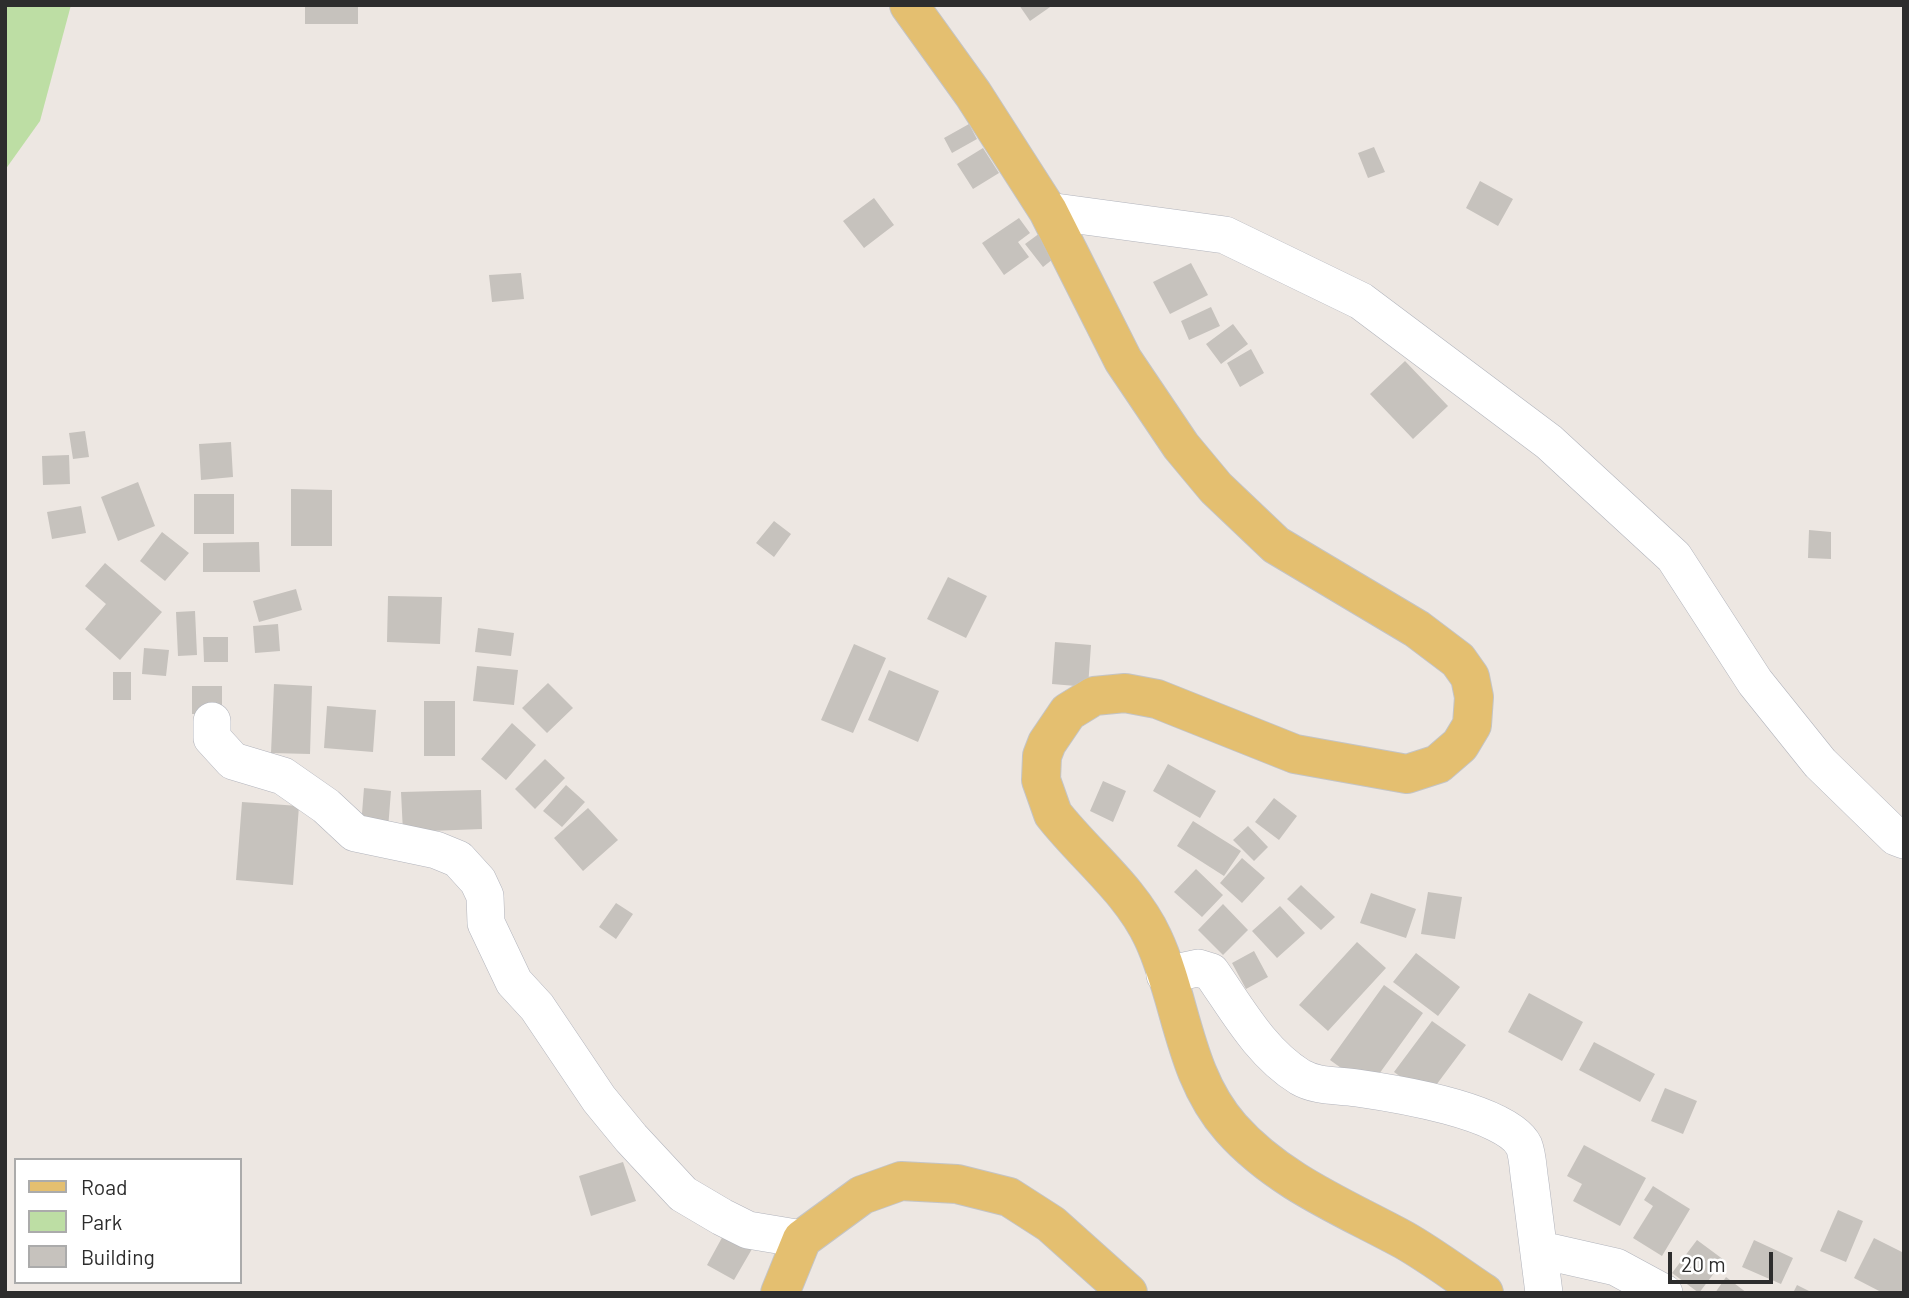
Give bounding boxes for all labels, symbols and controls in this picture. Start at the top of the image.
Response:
legend [14,1158,242,1284]
text: Road [81,1174,127,1199]
text: Park [81,1209,122,1234]
scale bar [1671,1238,1776,1282]
text: Building [81,1244,155,1269]
text: 20 m [1681,1251,1726,1276]

